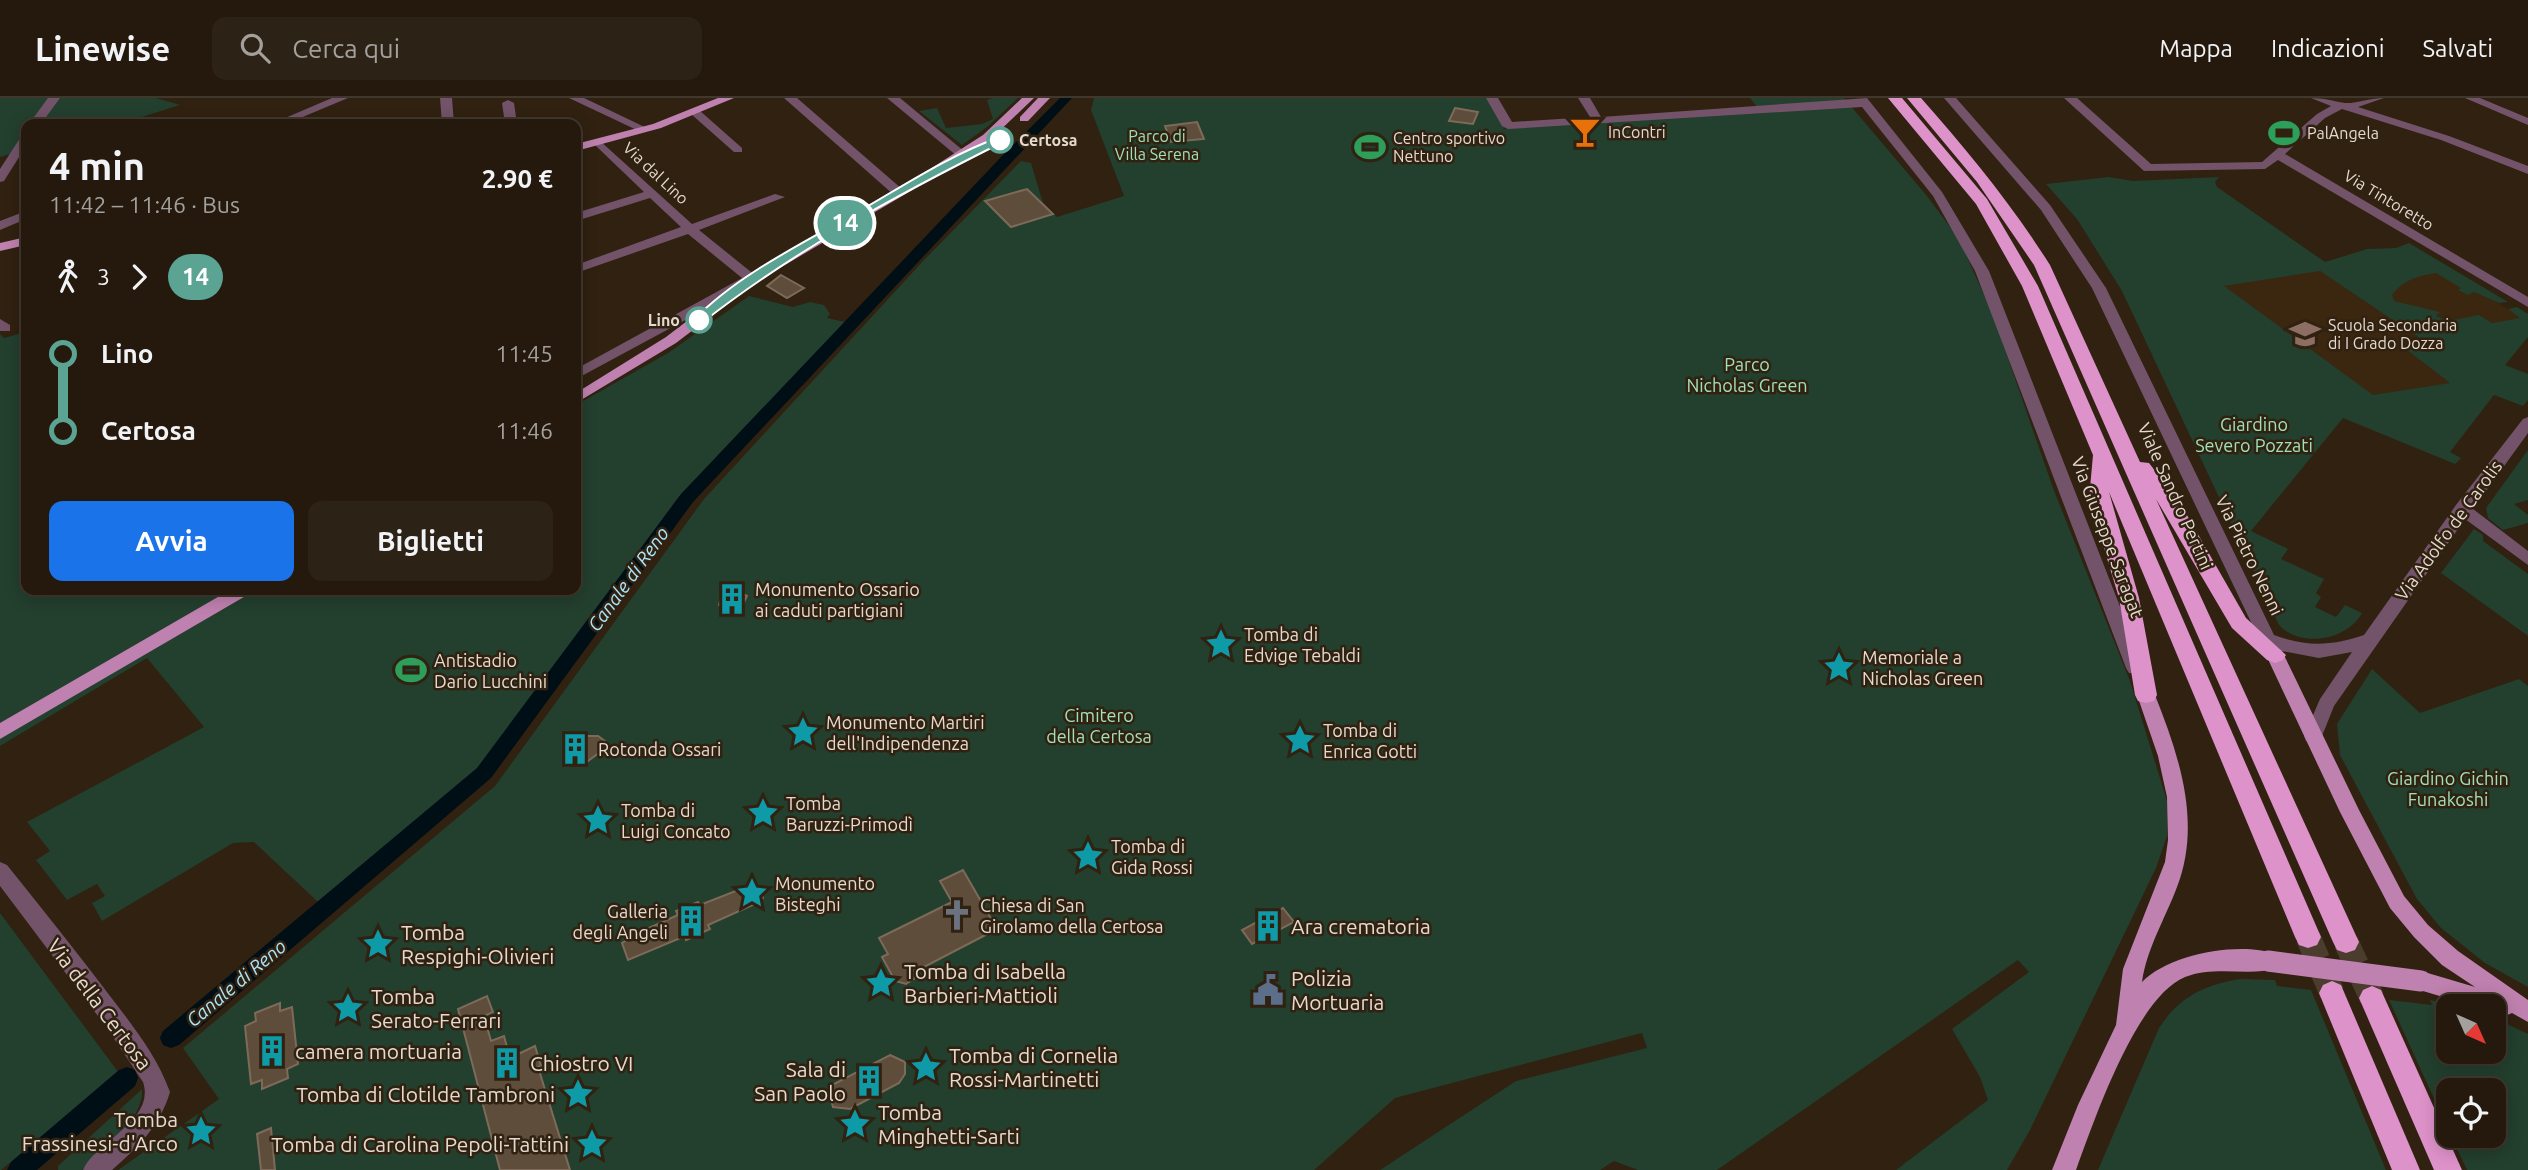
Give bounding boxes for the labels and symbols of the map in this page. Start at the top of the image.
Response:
bar icon: InContri [1568,115,1602,149]
sports icon: PalAngela [2267,116,2301,150]
place label: InContri [1608,123,1666,141]
place label: PalAngela [2307,124,2379,142]
marker: Certosa [987,127,1013,153]
park label: Parco di Villa Serena [1115,127,1199,163]
place label: Centro sportivo Nettuno [1393,129,1505,165]
sports icon: Centro sportivo Nettuno [1353,130,1387,164]
place label: Certosa [1019,131,1077,149]
street label: Via dal Lino [620,138,692,208]
street label: Via Tintoretto [2341,166,2437,234]
line badge: 14 [814,200,876,246]
marker: Lino [686,307,712,333]
place label: Lino [648,311,680,329]
place label: Scuola Secondaria di I Grado Dozza [2328,316,2457,352]
school or university icon: Scuola Secondaria di I Grado Dozza [2288,317,2322,351]
park label: Parco Nicholas Green [1686,354,1808,395]
park label: Giardino Severo Pozzati [2195,414,2313,455]
street label: Viale Sandro Pertini [2135,419,2217,573]
street label: Via Giuseppe Saragat [2068,454,2148,620]
street label: Via Adolfo de Carolis [2391,456,2506,604]
street label: Via Pietro Nenni [2212,492,2288,618]
water label: Canale di Reno [583,523,673,635]
place label: Monumento Ossario ai caduti partigiani [755,579,920,620]
building icon: Monumento Ossario ai caduti partigiani [715,582,749,616]
place label: Tomba di Edvige Tebaldi [1244,624,1361,665]
place icon: Tomba di Edvige Tebaldi [1204,627,1238,661]
place label: Memoriale a Nicholas Green [1862,647,1983,688]
place label: Antistadio Dario Lucchini [434,650,547,691]
place icon: Memoriale a Nicholas Green [1822,650,1856,684]
sports icon: Antistadio Dario Lucchini [394,653,428,687]
park label: Cimitero della Certosa [1046,705,1152,746]
place label: Monumento Martiri dell'Indipendenza [826,712,985,753]
place icon: Monumento Martiri dell'Indipendenza [786,715,820,749]
place label: Tomba di Enrica Gotti [1323,720,1417,761]
place icon: Tomba di Enrica Gotti [1283,723,1317,757]
building icon: Rotonda Ossari [558,732,592,766]
place label: Rotonda Ossari [598,739,722,759]
park label: Giardino Gichin Funakoshi [2387,768,2509,809]
place label: Tomba Baruzzi-Primodì [786,793,913,834]
place icon: Tomba Baruzzi-Primodì [746,796,780,830]
place label: Tomba di Luigi Concato [621,800,731,841]
place icon: Tomba di Luigi Concato [581,803,615,837]
place label: Tomba di Gida Rossi [1111,836,1193,877]
place icon: Tomba di Gida Rossi [1071,839,1105,873]
place label: Monumento Bisteghi [775,873,875,914]
place icon: Monumento Bisteghi [735,876,769,910]
place label: Chiesa di San Girolamo della Certosa [980,895,1164,936]
church icon: Chiesa di San Girolamo della Certosa [940,898,974,932]
place label: Galleria degli Angeli [573,901,668,942]
building icon: Galleria degli Angeli [674,904,708,938]
building icon: Ara crematoria [1251,909,1285,943]
place label: Ara crematoria [1291,914,1431,938]
place label: Tomba Respighi-Olivieri [401,920,554,968]
place icon: Tomba Respighi-Olivieri [361,927,395,961]
street label: Via della Certosa [43,934,157,1074]
water label: Canale di Reno [182,935,290,1031]
place label: Tomba di Isabella Barbieri-Mattioli [904,959,1066,1007]
place icon: Tomba di Isabella Barbieri-Mattioli [864,966,898,1000]
place label: Polizia Mortuaria [1291,966,1384,1014]
public building icon: Polizia Mortuaria [1251,973,1285,1007]
place label: Tomba Serato-Ferrari [371,984,501,1032]
place icon: Tomba Serato-Ferrari [331,991,365,1025]
north arrow [2436,994,2506,1064]
building icon: camera mortuaria [255,1034,289,1068]
place label: camera mortuaria [295,1039,462,1063]
place label: Tomba di Cornelia Rossi-Martinetti [949,1043,1118,1091]
building icon: Chiostro VI [490,1046,524,1080]
place icon: Tomba di Cornelia Rossi-Martinetti [909,1050,943,1084]
place label: Chiostro VI [530,1051,633,1075]
place label: Sala di San Paolo [754,1057,846,1105]
building icon: Sala di San Paolo [852,1064,886,1098]
place icon: Tomba di Clotilde Tambroni [561,1077,595,1111]
place label: Tomba di Clotilde Tambroni [296,1082,555,1106]
place label: Tomba Minghetti-Sarti [878,1100,1020,1148]
place label: Tomba Frassinesi-d'Arco [22,1107,178,1155]
place icon: Tomba Minghetti-Sarti [838,1107,872,1141]
place icon: Tomba Frassinesi-d'Arco [184,1114,218,1148]
place icon: Tomba di Carolina Pepoli-Tattini [575,1127,609,1161]
place label: Tomba di Carolina Pepoli-Tattini [271,1132,569,1156]

